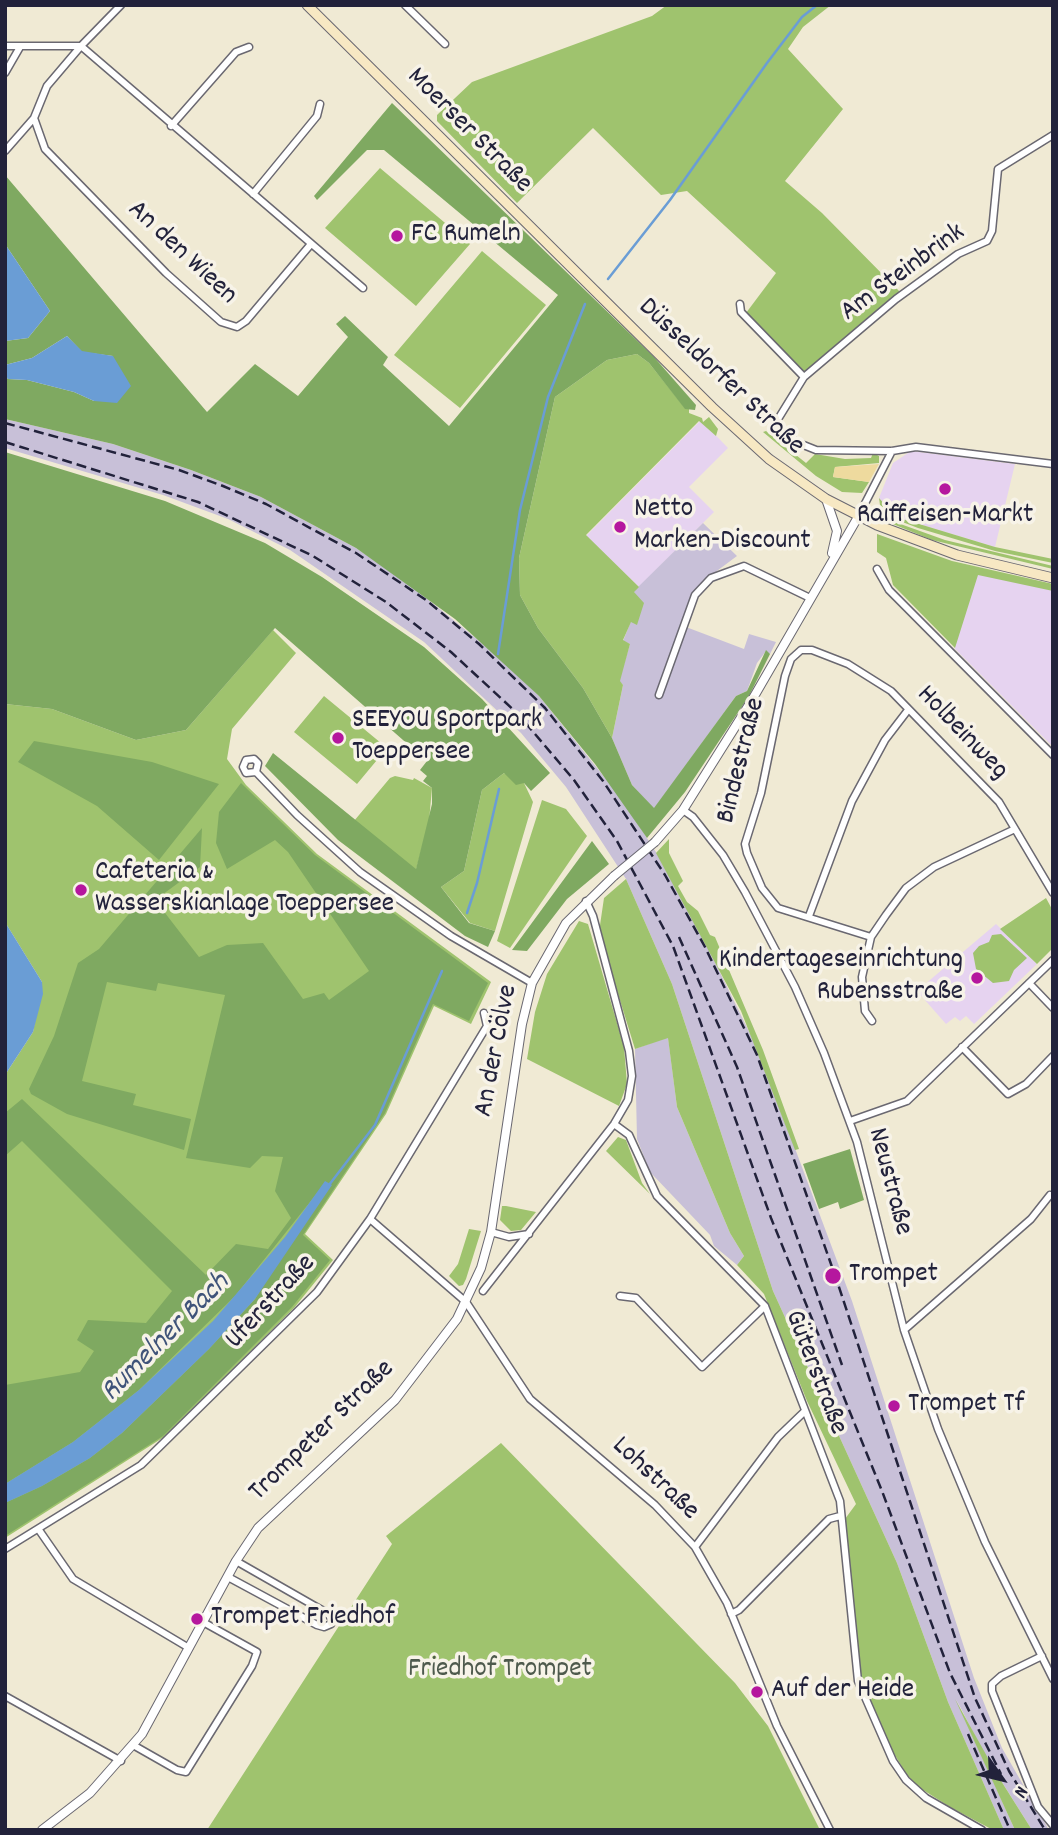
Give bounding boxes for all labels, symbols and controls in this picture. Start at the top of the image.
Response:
street label: Moerser Straße [398,62,538,202]
street label: An den Wieen [119,195,243,313]
street label: Am Steinbrink [835,217,973,331]
place label: FC Rumeln [411,219,521,253]
marker: FC Rumeln [389,228,405,244]
street label: Düsseldorfer Straße [630,292,810,464]
marker: Raiffeisen-Markt [937,481,953,497]
place label: Netto Marken-Discount [634,494,811,560]
place label: Raiffeisen-Markt [857,500,1033,534]
marker: Netto Marken-Discount [612,519,628,535]
street label: Holbeinweg [908,680,1014,788]
street label: Bindestraße [711,695,775,827]
place label: SEEYOU Sportpark Toeppersee [352,705,542,771]
marker: SEEYOU Sportpark Toeppersee [330,730,346,746]
place label: Cafeteria & Wasserskianlage Toeppersee [95,857,394,923]
marker: Cafeteria & Wasserskianlage Toeppersee [73,882,89,898]
place label: Kindertageseinrichtung Rubensstraße [719,945,963,1011]
marker: Kindertageseinrichtung Rubensstraße [969,970,985,986]
street label: An der Cölve [469,982,527,1120]
street label: Neustraße [858,1125,918,1239]
street label: Uferstraße [220,1249,324,1357]
place label: Trompet [849,1259,938,1293]
marker: Trompet [823,1266,843,1286]
water label: Rumelner Bach [95,1267,239,1411]
street label: Güterstraße [775,1306,853,1440]
street label: Trompeter Straße [243,1354,403,1510]
place label: Trompet Tf [908,1389,1024,1423]
marker: Trompet Tf [886,1398,902,1414]
street label: Lohstraße [603,1431,705,1529]
place label: Trompet Friedhof [211,1602,395,1636]
marker: Trompet Friedhof [189,1611,205,1627]
park label: Friedhof Trompet [408,1654,592,1688]
place label: Auf der Heide [771,1675,914,1709]
marker: Auf der Heide [749,1684,765,1700]
north arrow [967,1744,1037,1814]
text: N [1006,1780,1034,1802]

